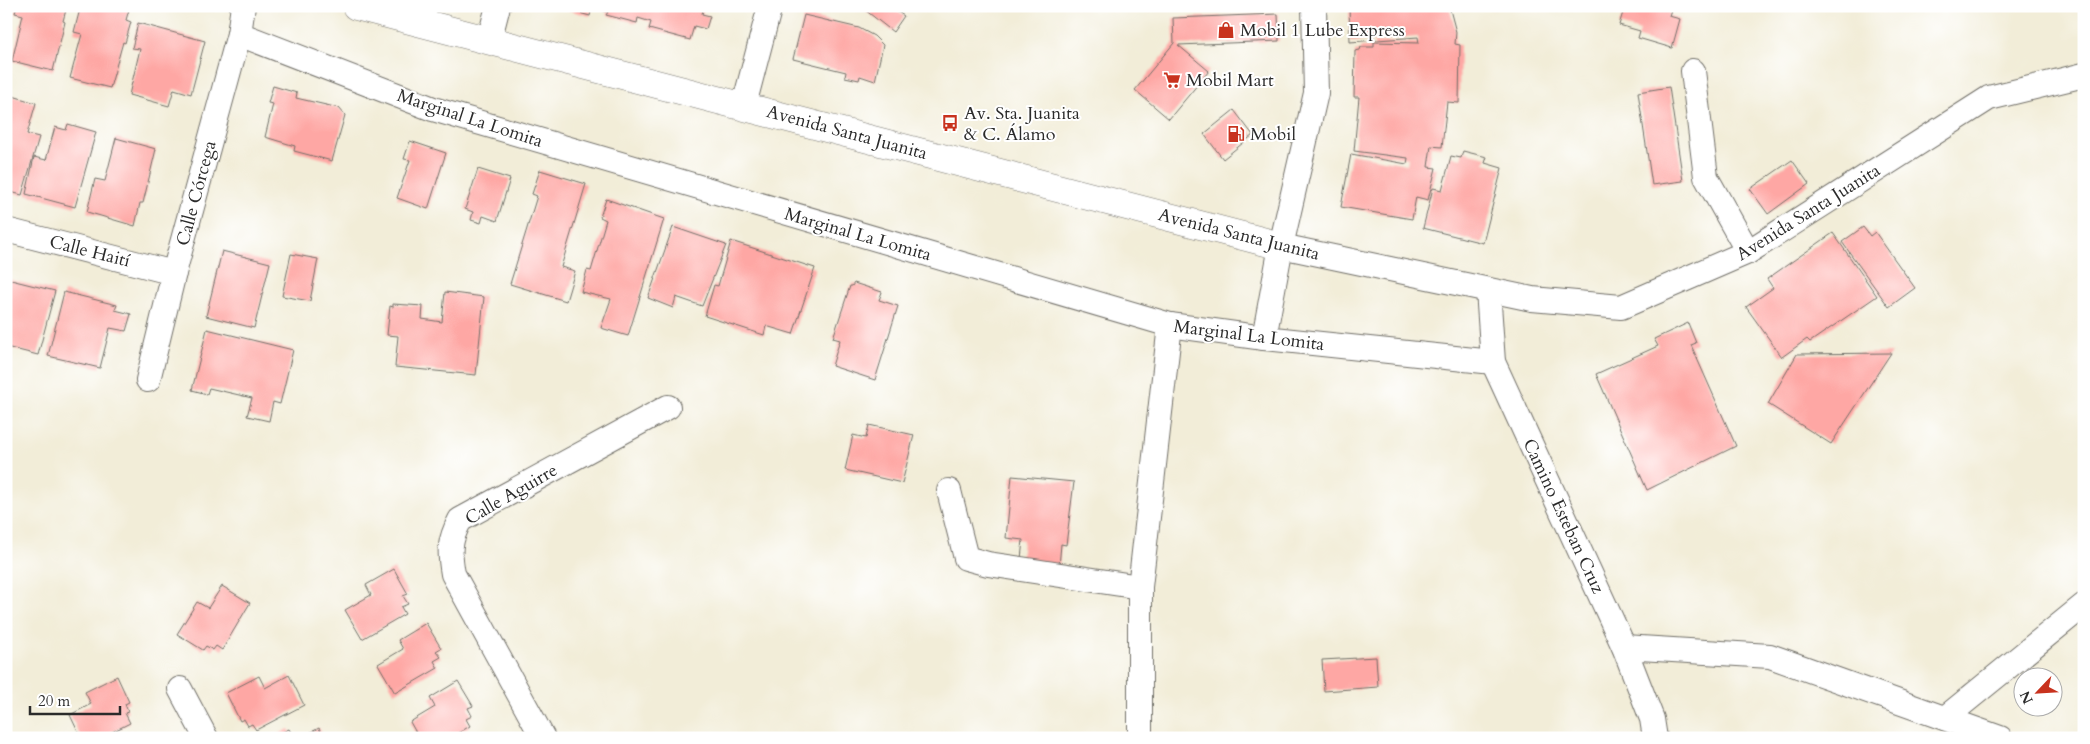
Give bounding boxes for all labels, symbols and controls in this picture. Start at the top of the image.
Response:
place label: Mobil 1 Lube Express [1240,18,1405,43]
shop icon: Mobil 1 Lube Express [1216,20,1236,40]
place label: Mobil Mart [1186,68,1274,93]
supermarket icon: Mobil Mart [1162,70,1182,90]
street label: Marginal La Lomita [394,83,546,154]
street label: Avenida Santa Juanita [764,99,930,166]
place label: Av. Sta. Juanita & C. Álamo [964,101,1080,147]
bus stop icon: Av. Sta. Juanita & C. Álamo [940,113,960,133]
place label: Mobil [1250,122,1296,147]
fuel station icon: Mobil [1226,124,1246,144]
street label: Calle Córcega [170,138,223,249]
street label: Avenida Santa Juanita [1732,158,1885,267]
street label: Marginal La Lomita [781,202,934,267]
street label: Avenida Santa Juanita [1156,202,1322,267]
street label: Calle Haití [47,229,133,274]
street label: Marginal La Lomita [1172,314,1326,357]
street label: Camino Esteban Cruz [1517,435,1610,598]
street label: Calle Aguirre [460,458,562,531]
north arrow [2012,666,2062,716]
scale bar [30,684,120,716]
text: N [2015,688,2038,707]
text: 20 m [38,691,70,711]

